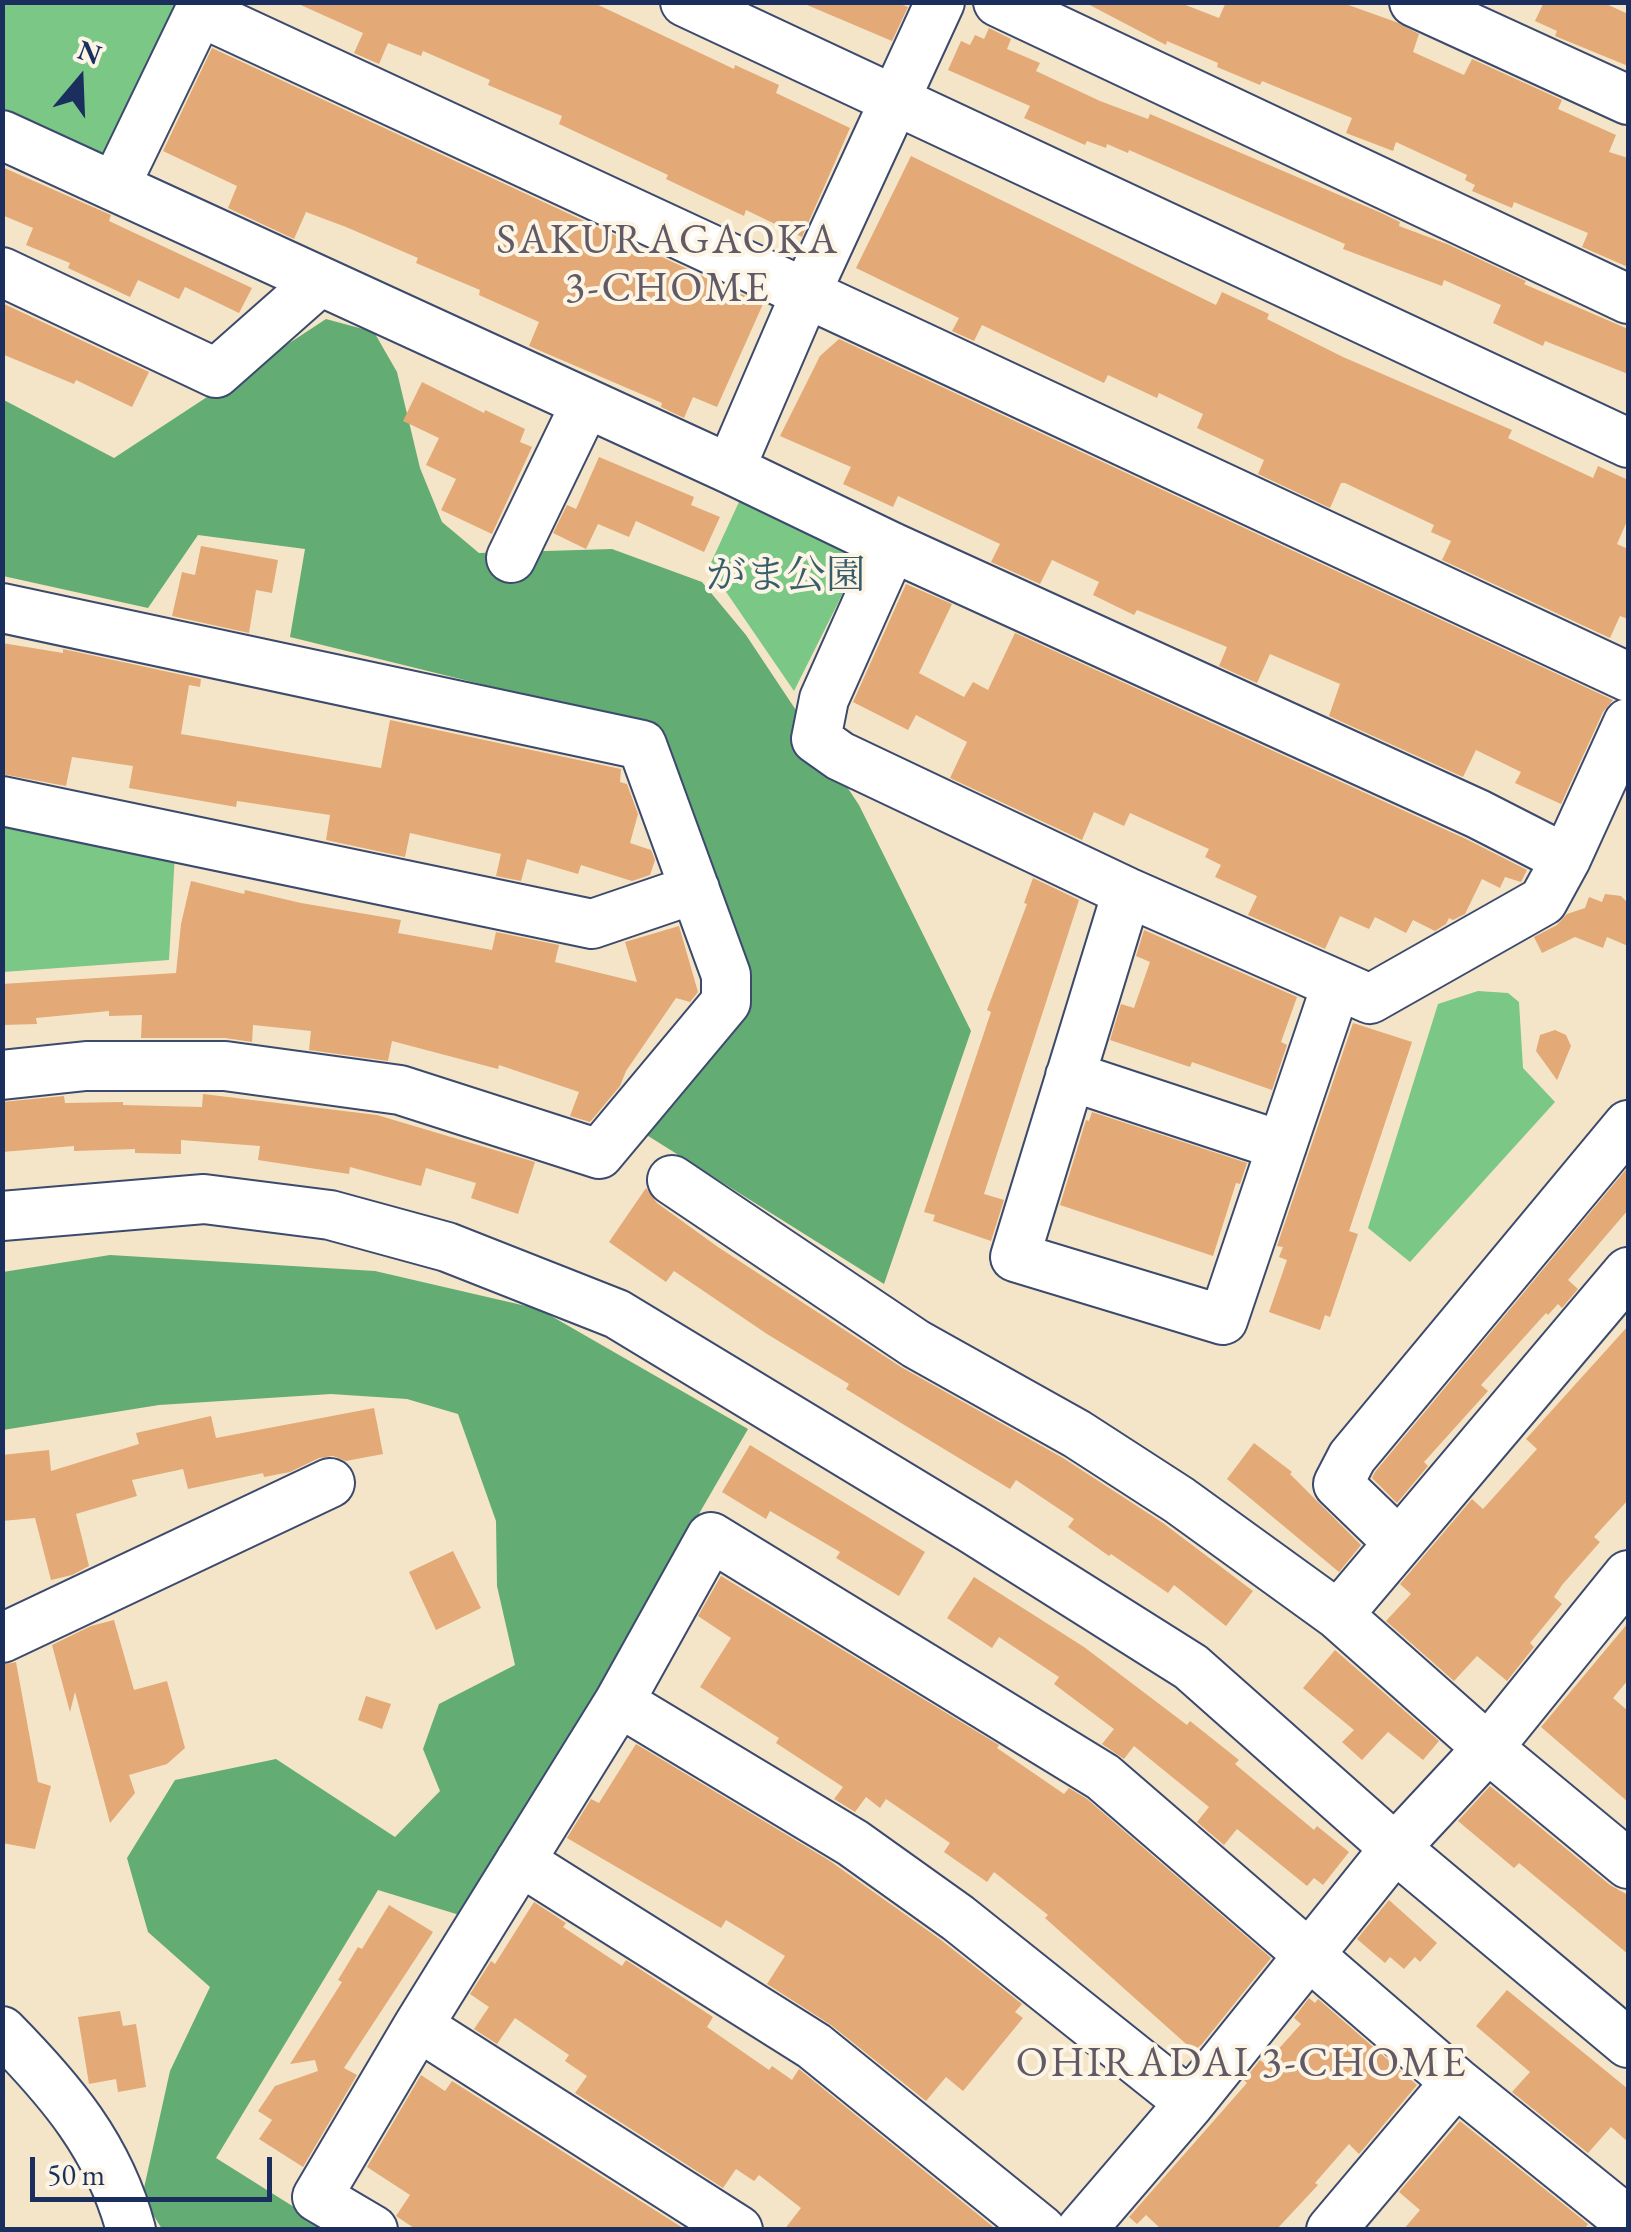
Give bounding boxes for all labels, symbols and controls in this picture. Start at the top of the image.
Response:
north arrow [30,30,130,130]
text: N [73,31,106,72]
district label: SAKURAGAOKA 3-CHOME [496,217,840,316]
park label: がま公園 [706,553,866,601]
district label: OHIRADAI 3-CHOME [1016,2040,1468,2090]
scale bar [35,2137,278,2199]
text: 50 m [47,2155,105,2194]

